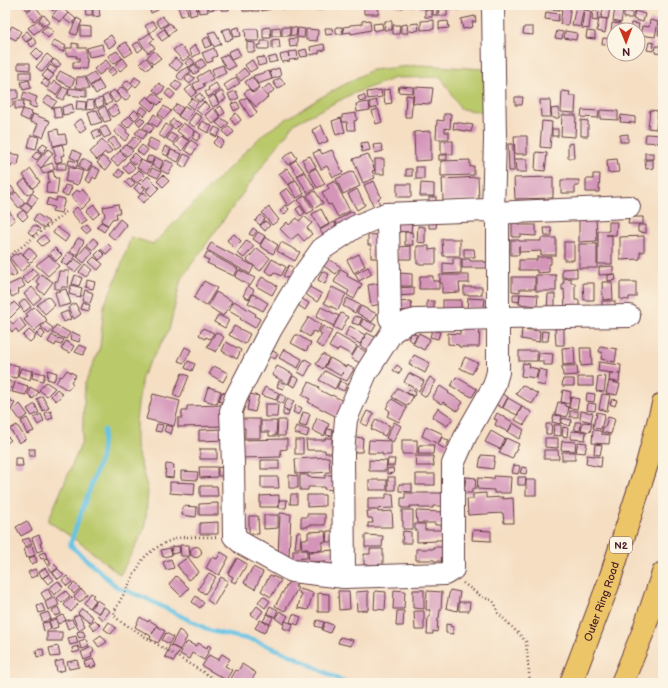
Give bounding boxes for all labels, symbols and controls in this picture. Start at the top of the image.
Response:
north arrow [606,22,646,62]
text: N [622,45,630,58]
road number: N2 [610,537,632,553]
street label: Outer Ring Road [581,560,622,643]

